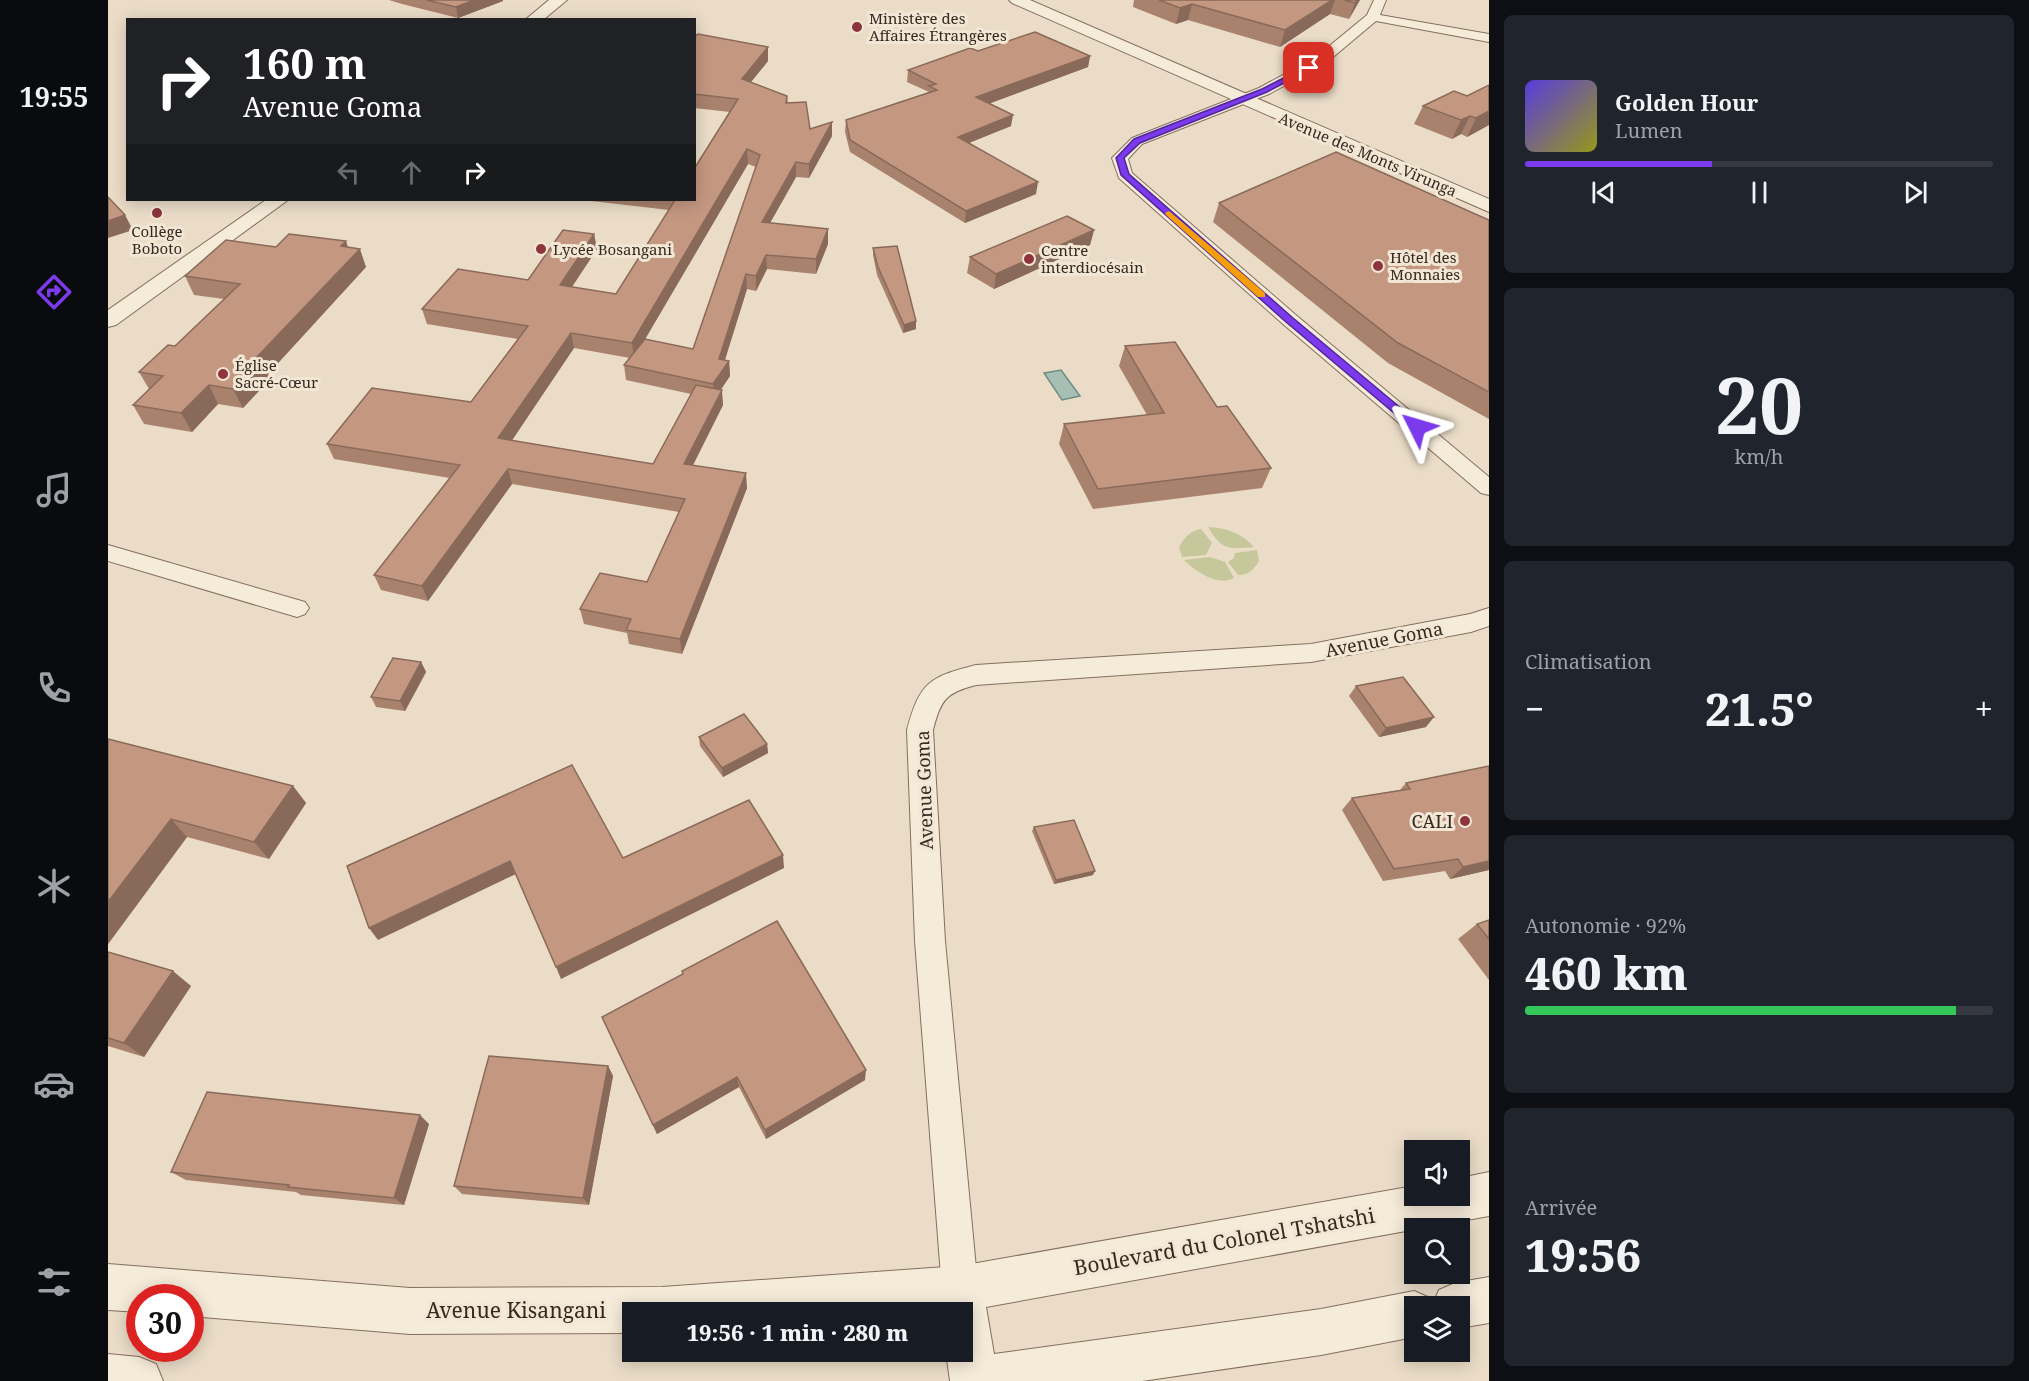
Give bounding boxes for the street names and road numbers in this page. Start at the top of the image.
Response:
street label: Avenue des Monts Virunga [1276,107,1460,201]
street label: Avenue Goma [1323,616,1445,662]
street label: Avenue Goma [910,730,938,850]
street label: Boulevard du Colonel Tshatshi [1071,1201,1377,1281]
street label: Avenue Kisangani [426,1296,606,1324]

